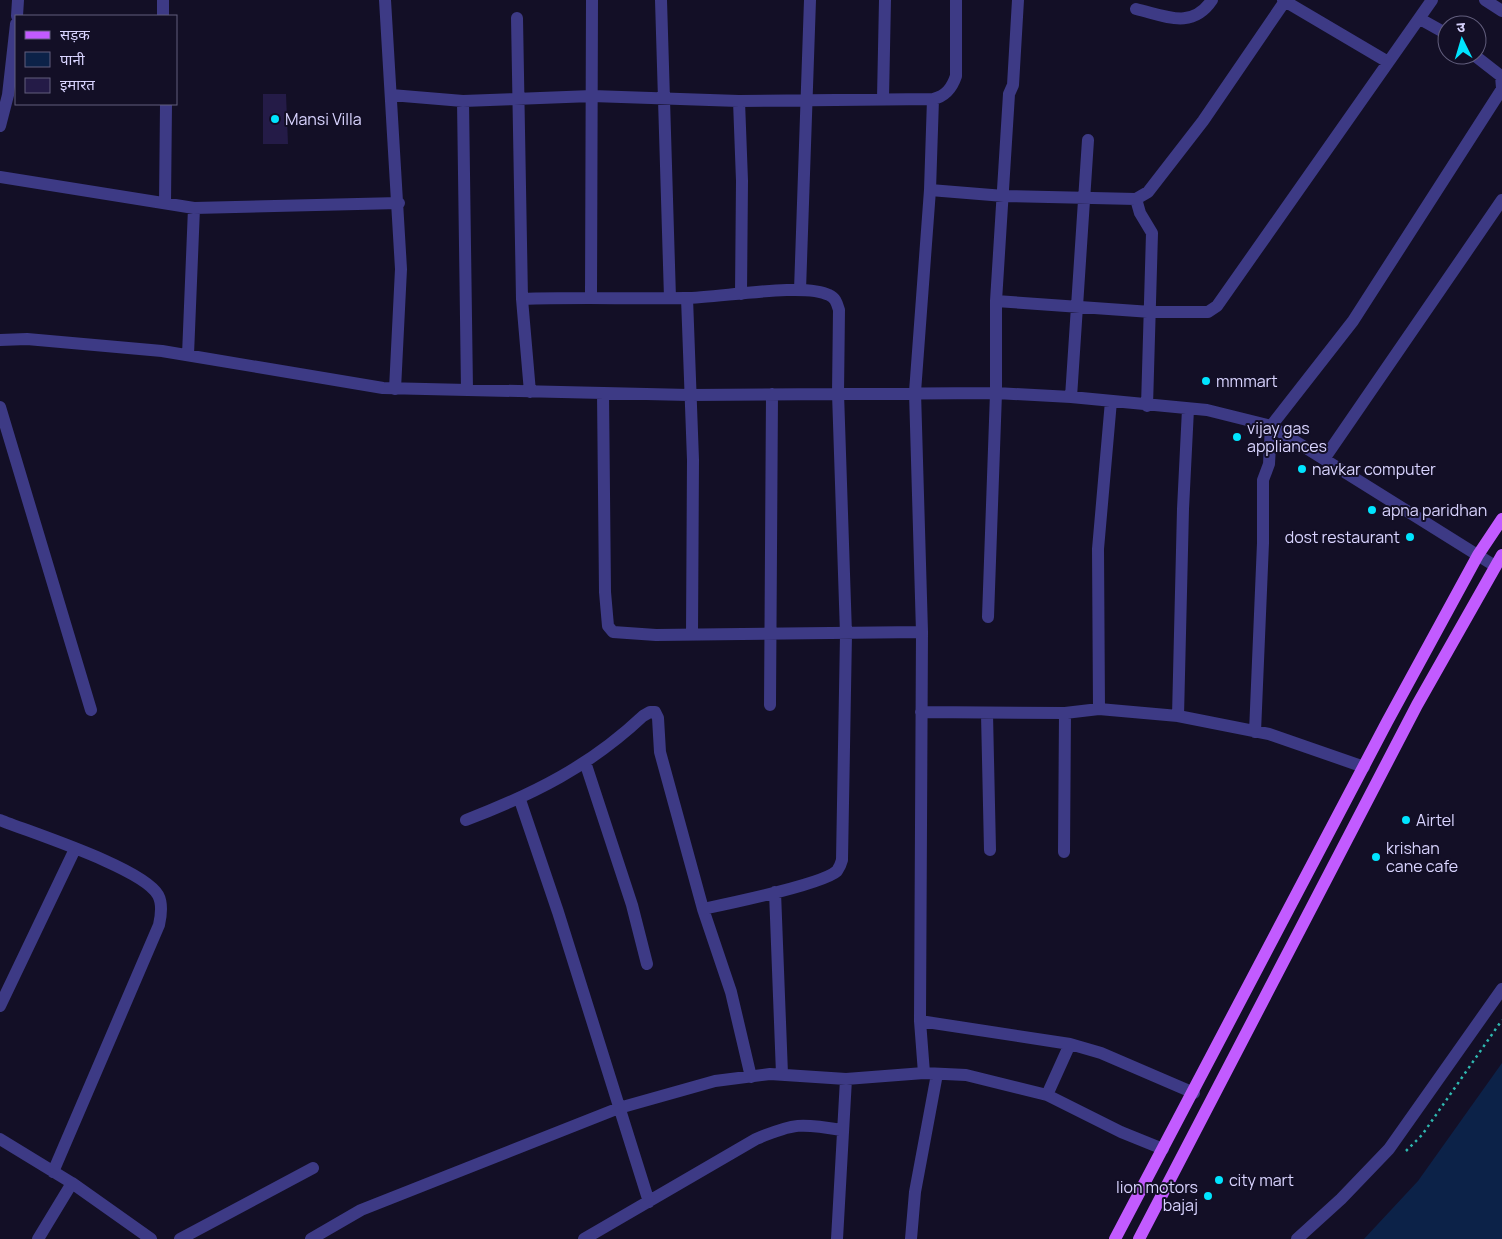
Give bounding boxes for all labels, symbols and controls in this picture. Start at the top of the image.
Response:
legend [15,15,178,105]
north arrow [1437,15,1487,65]
text: उ [1456,17,1467,36]
text: सड़क [60,24,90,45]
text: पानी [60,49,86,70]
text: इमारत [60,74,95,95]
place label: Mansi Villa [285,108,362,130]
marker: Mansi Villa [269,113,281,125]
place label: mmmart [1216,370,1278,392]
marker: mmmart [1200,375,1212,387]
place label: vijay gas appliances [1247,417,1327,457]
marker: vijay gas appliances [1231,431,1243,443]
place label: navkar computer [1312,458,1436,480]
marker: navkar computer [1296,463,1308,475]
place label: apna paridhan [1382,499,1487,521]
marker: apna paridhan [1366,504,1378,516]
place label: dost restaurant [1285,526,1400,548]
marker: dost restaurant [1404,531,1416,543]
place label: Airtel [1416,809,1455,831]
marker: Airtel [1400,814,1412,826]
place label: krishan cane cafe [1386,837,1458,877]
marker: krishan cane cafe [1370,851,1382,863]
place label: city mart [1229,1169,1294,1191]
marker: city mart [1213,1174,1225,1186]
place label: lion motors bajaj [1116,1176,1198,1216]
marker: lion motors bajaj [1202,1190,1214,1202]

